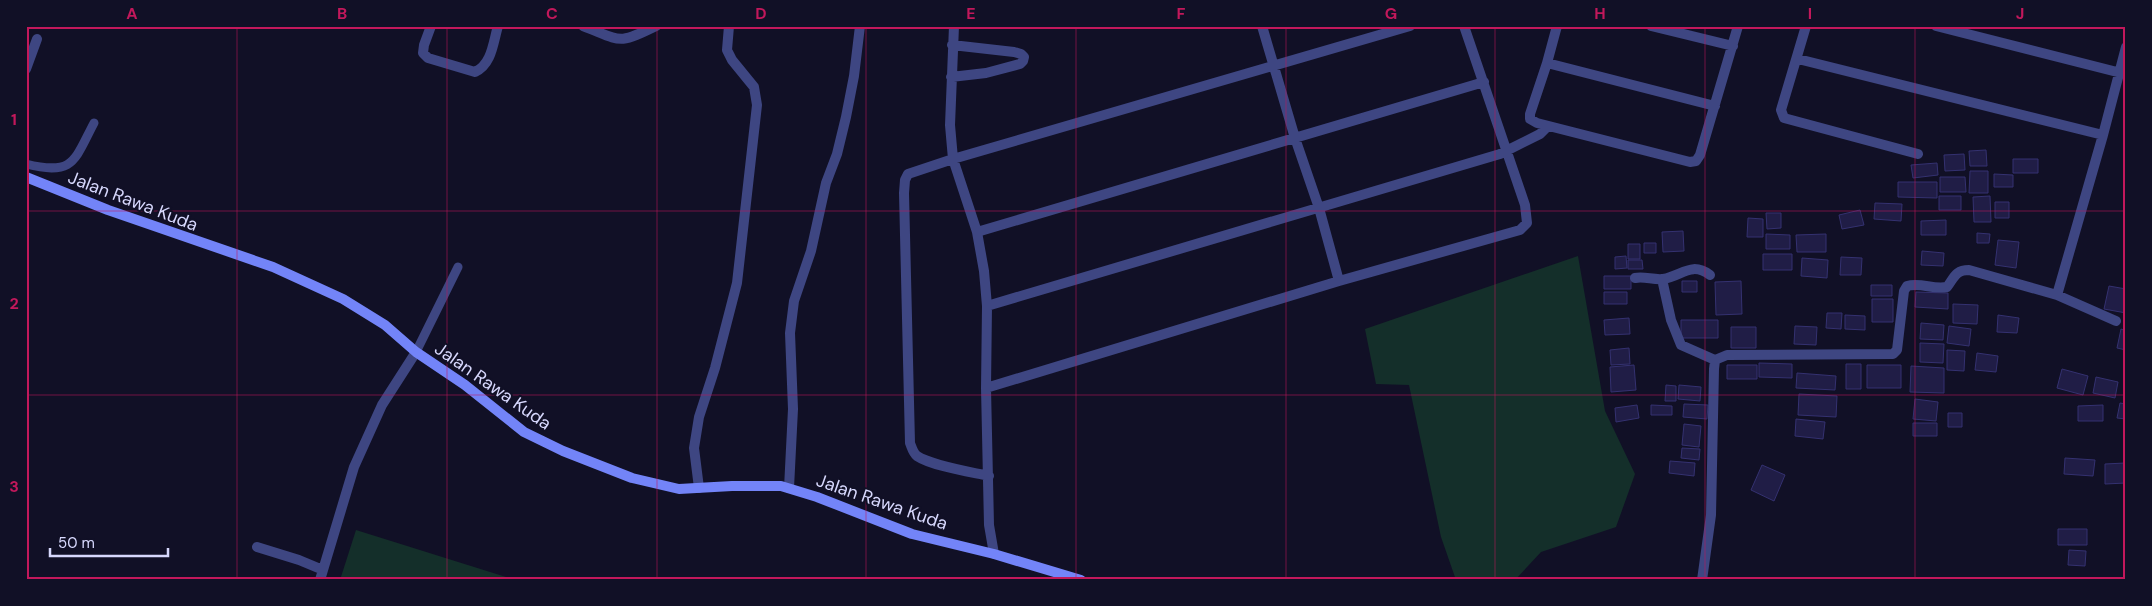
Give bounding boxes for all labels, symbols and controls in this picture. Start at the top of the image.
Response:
text: A [126,3,138,24]
text: B [337,3,347,24]
text: C [546,3,558,24]
text: D [755,3,767,24]
text: E [966,3,976,24]
text: F [1177,3,1186,24]
text: G [1385,3,1397,24]
text: H [1594,3,1606,24]
text: I [1808,3,1812,24]
text: J [2016,3,2024,24]
text: 1 [11,109,17,130]
street label: Jalan Rawa Kuda [65,165,201,237]
text: 2 [9,293,19,314]
street label: Jalan Rawa Kuda [430,337,556,435]
street label: Jalan Rawa Kuda [813,468,951,536]
text: 3 [9,476,19,497]
scale bar [50,526,168,558]
text: 50 m [58,533,95,553]

